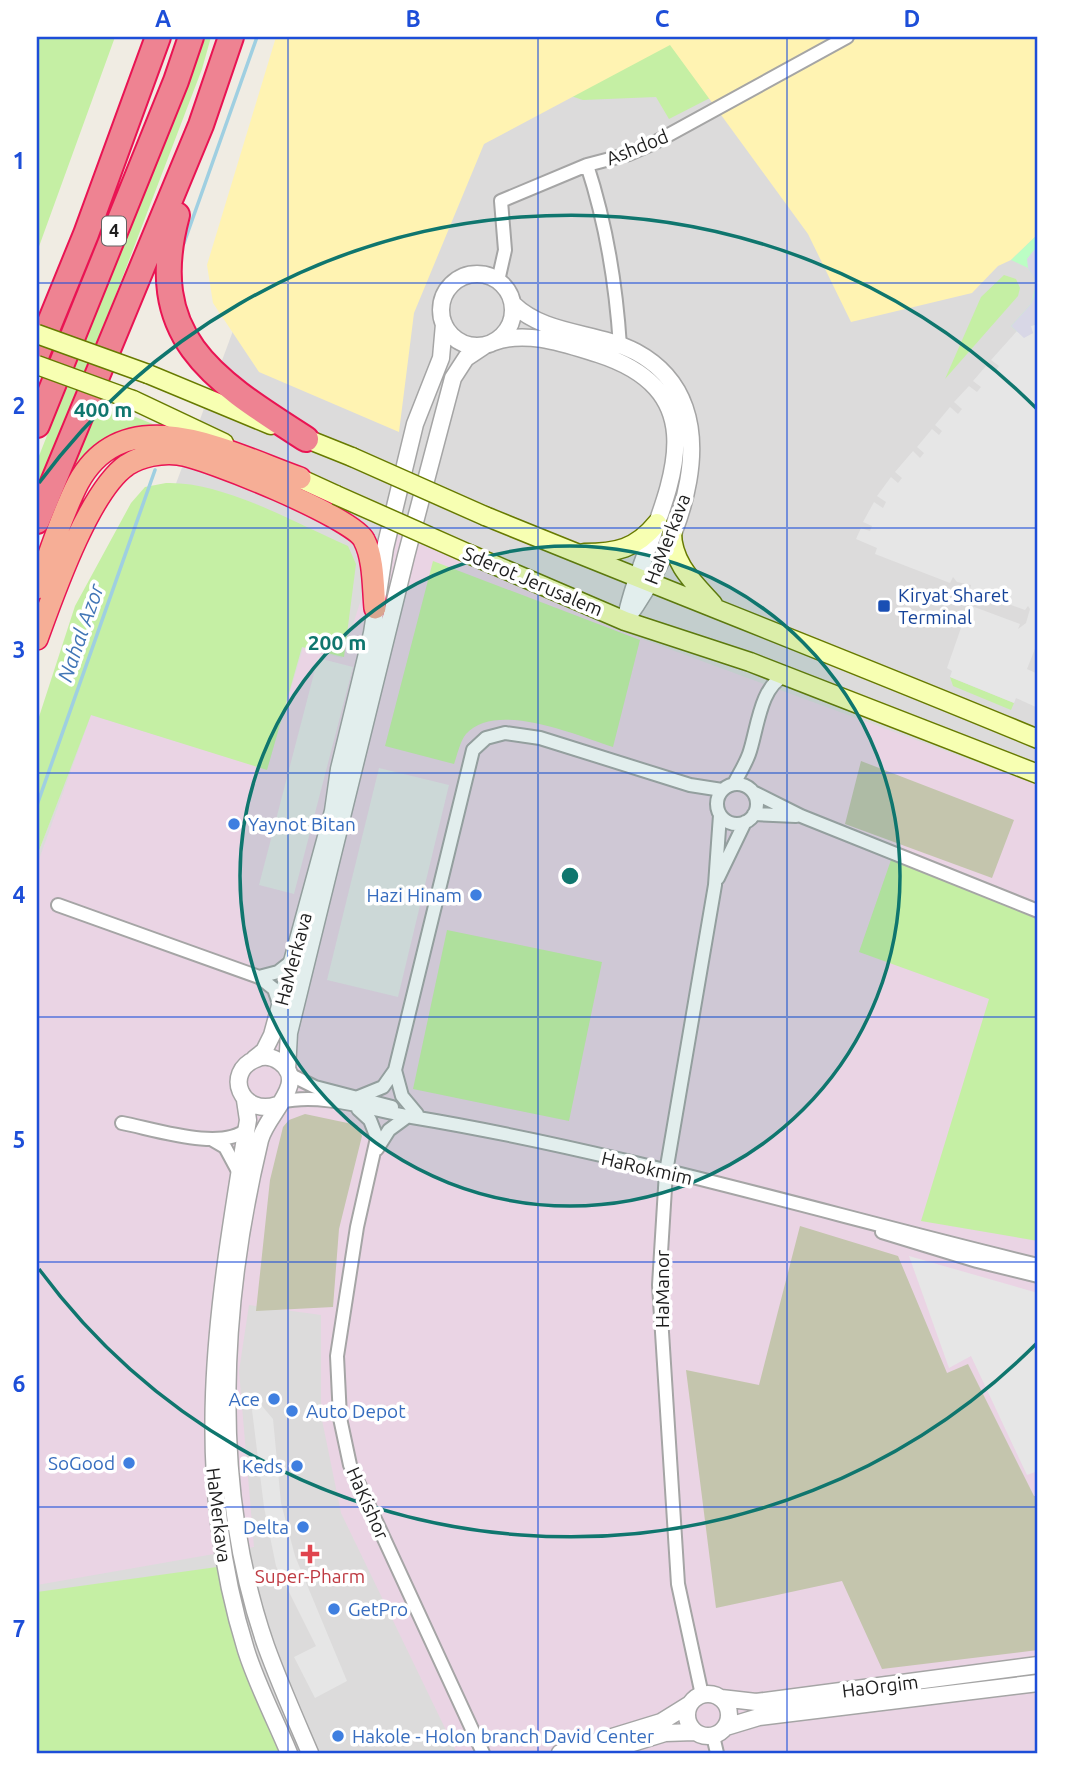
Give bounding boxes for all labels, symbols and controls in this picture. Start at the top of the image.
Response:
text: A [155,6,171,31]
text: B [405,6,421,31]
text: C [655,6,670,31]
text: D [904,6,920,31]
street label: Ashdod [603,125,671,169]
text: 1 [13,148,25,173]
road number: 4 [102,216,126,246]
text: 2 [13,393,25,418]
text: 400 m [74,397,132,421]
street label: HaMerkava [640,490,694,588]
street label: Sderot Jerusalem [460,542,606,620]
water label: Nahal Azor [52,580,108,685]
place label: Kiryat Sharet Terminal [898,584,1009,628]
marker: Kiryat Sharet Terminal [876,598,892,614]
text: 200 m [308,630,366,654]
text: 3 [13,637,25,662]
place label: Yaynot Bitan [248,813,356,835]
marker: Yaynot Bitan [226,816,242,832]
centre of rings [558,864,582,888]
text: 4 [13,882,26,907]
place label: Hazi Hinam [366,884,462,906]
marker: Hazi Hinam [468,887,484,903]
street label: HaMerkava [270,910,316,1008]
text: 5 [13,1127,25,1152]
street label: HaRokmim [599,1147,695,1189]
street label: HaManor [651,1250,673,1328]
text: 6 [13,1371,26,1396]
place label: Ace [228,1388,260,1410]
marker: Ace [266,1391,282,1407]
place label: Auto Depot [306,1400,406,1422]
marker: Auto Depot [284,1403,300,1419]
place label: SoGood [48,1452,115,1474]
marker: SoGood [121,1455,137,1471]
place label: Keds [242,1455,283,1477]
marker: Keds [289,1458,305,1474]
street label: HaKishor [342,1463,394,1543]
street label: HaMerkava [202,1466,236,1564]
place label: Delta [243,1516,289,1538]
marker: Delta [295,1519,311,1535]
marker: Super-Pharm [302,1546,318,1562]
place label: Super-Pharm [255,1565,365,1587]
place label: GetPro [348,1598,408,1620]
marker: GetPro [326,1601,342,1617]
text: 7 [13,1616,25,1641]
street label: HaOrgim [841,1670,919,1702]
place label: Hakole - Holon branch David Center [352,1725,654,1747]
marker: Hakole - Holon branch David Center [330,1728,346,1744]

